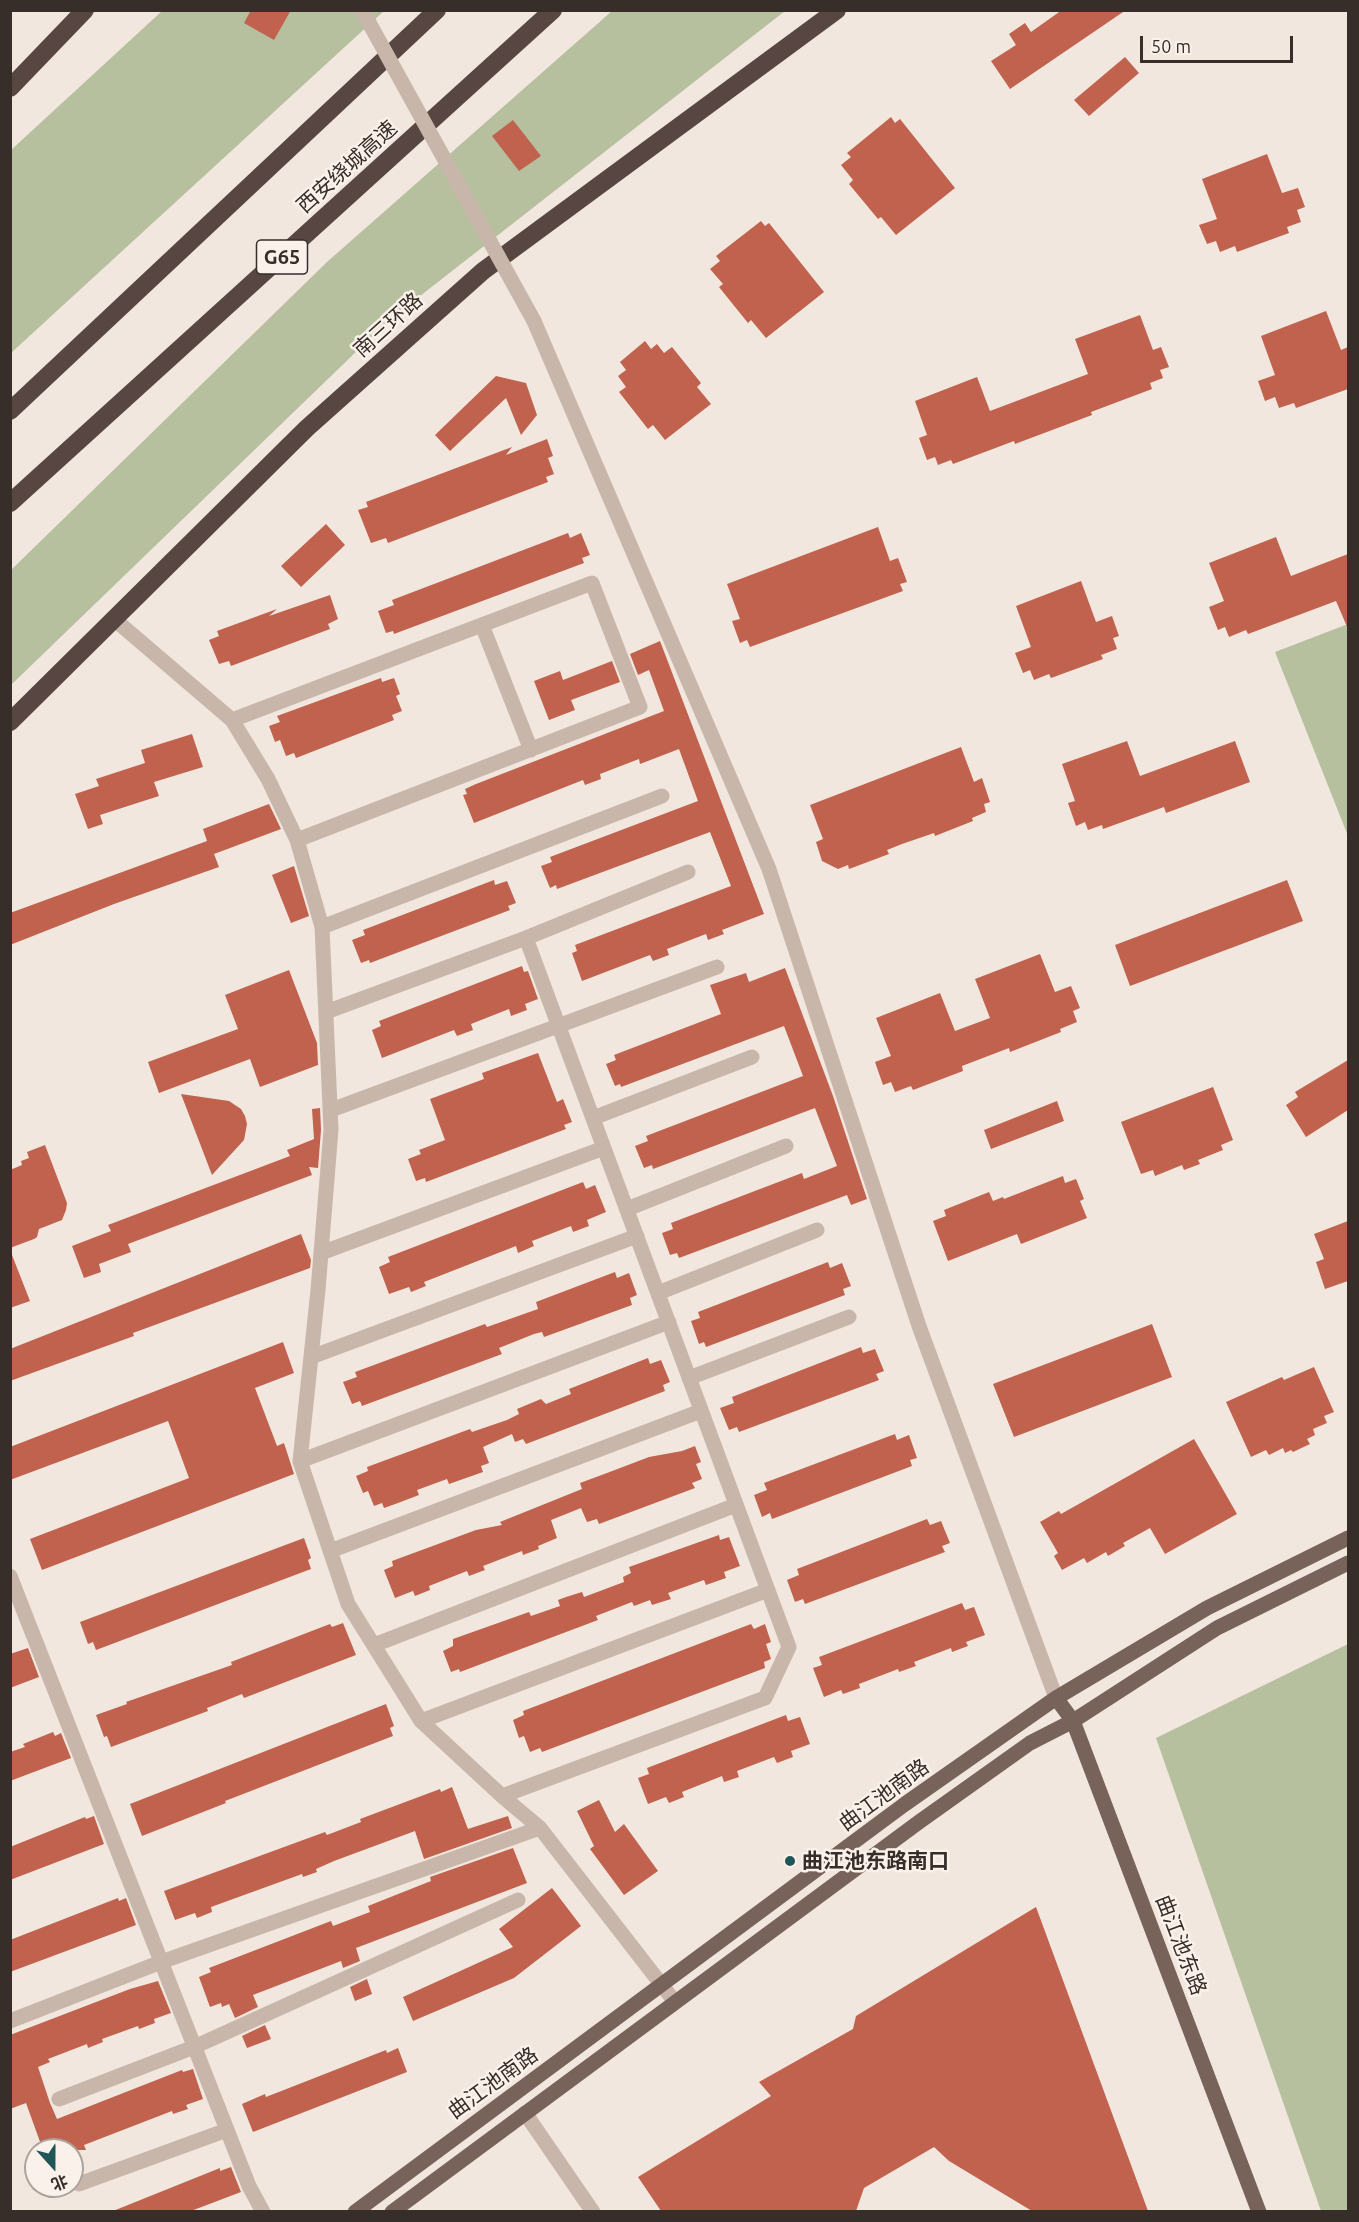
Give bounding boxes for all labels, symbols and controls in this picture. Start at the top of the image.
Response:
scale bar [1143,24,1296,62]
text: 50 m [1151,36,1191,56]
street label: 西安绕城高速 [292,115,402,219]
road number: G65 [256,240,308,274]
street label: 南三环路 [348,288,428,362]
street label: 曲江池南路 [834,1754,934,1836]
place label: 曲江池东路南口 [802,1848,949,1874]
marker: 曲江池东路南口 [783,1854,797,1868]
street label: 曲江池东路 [1150,1891,1212,1999]
street label: 曲江池南路 [443,2042,543,2124]
north arrow [24,2138,84,2198]
text: 北 [49,2172,70,2194]

